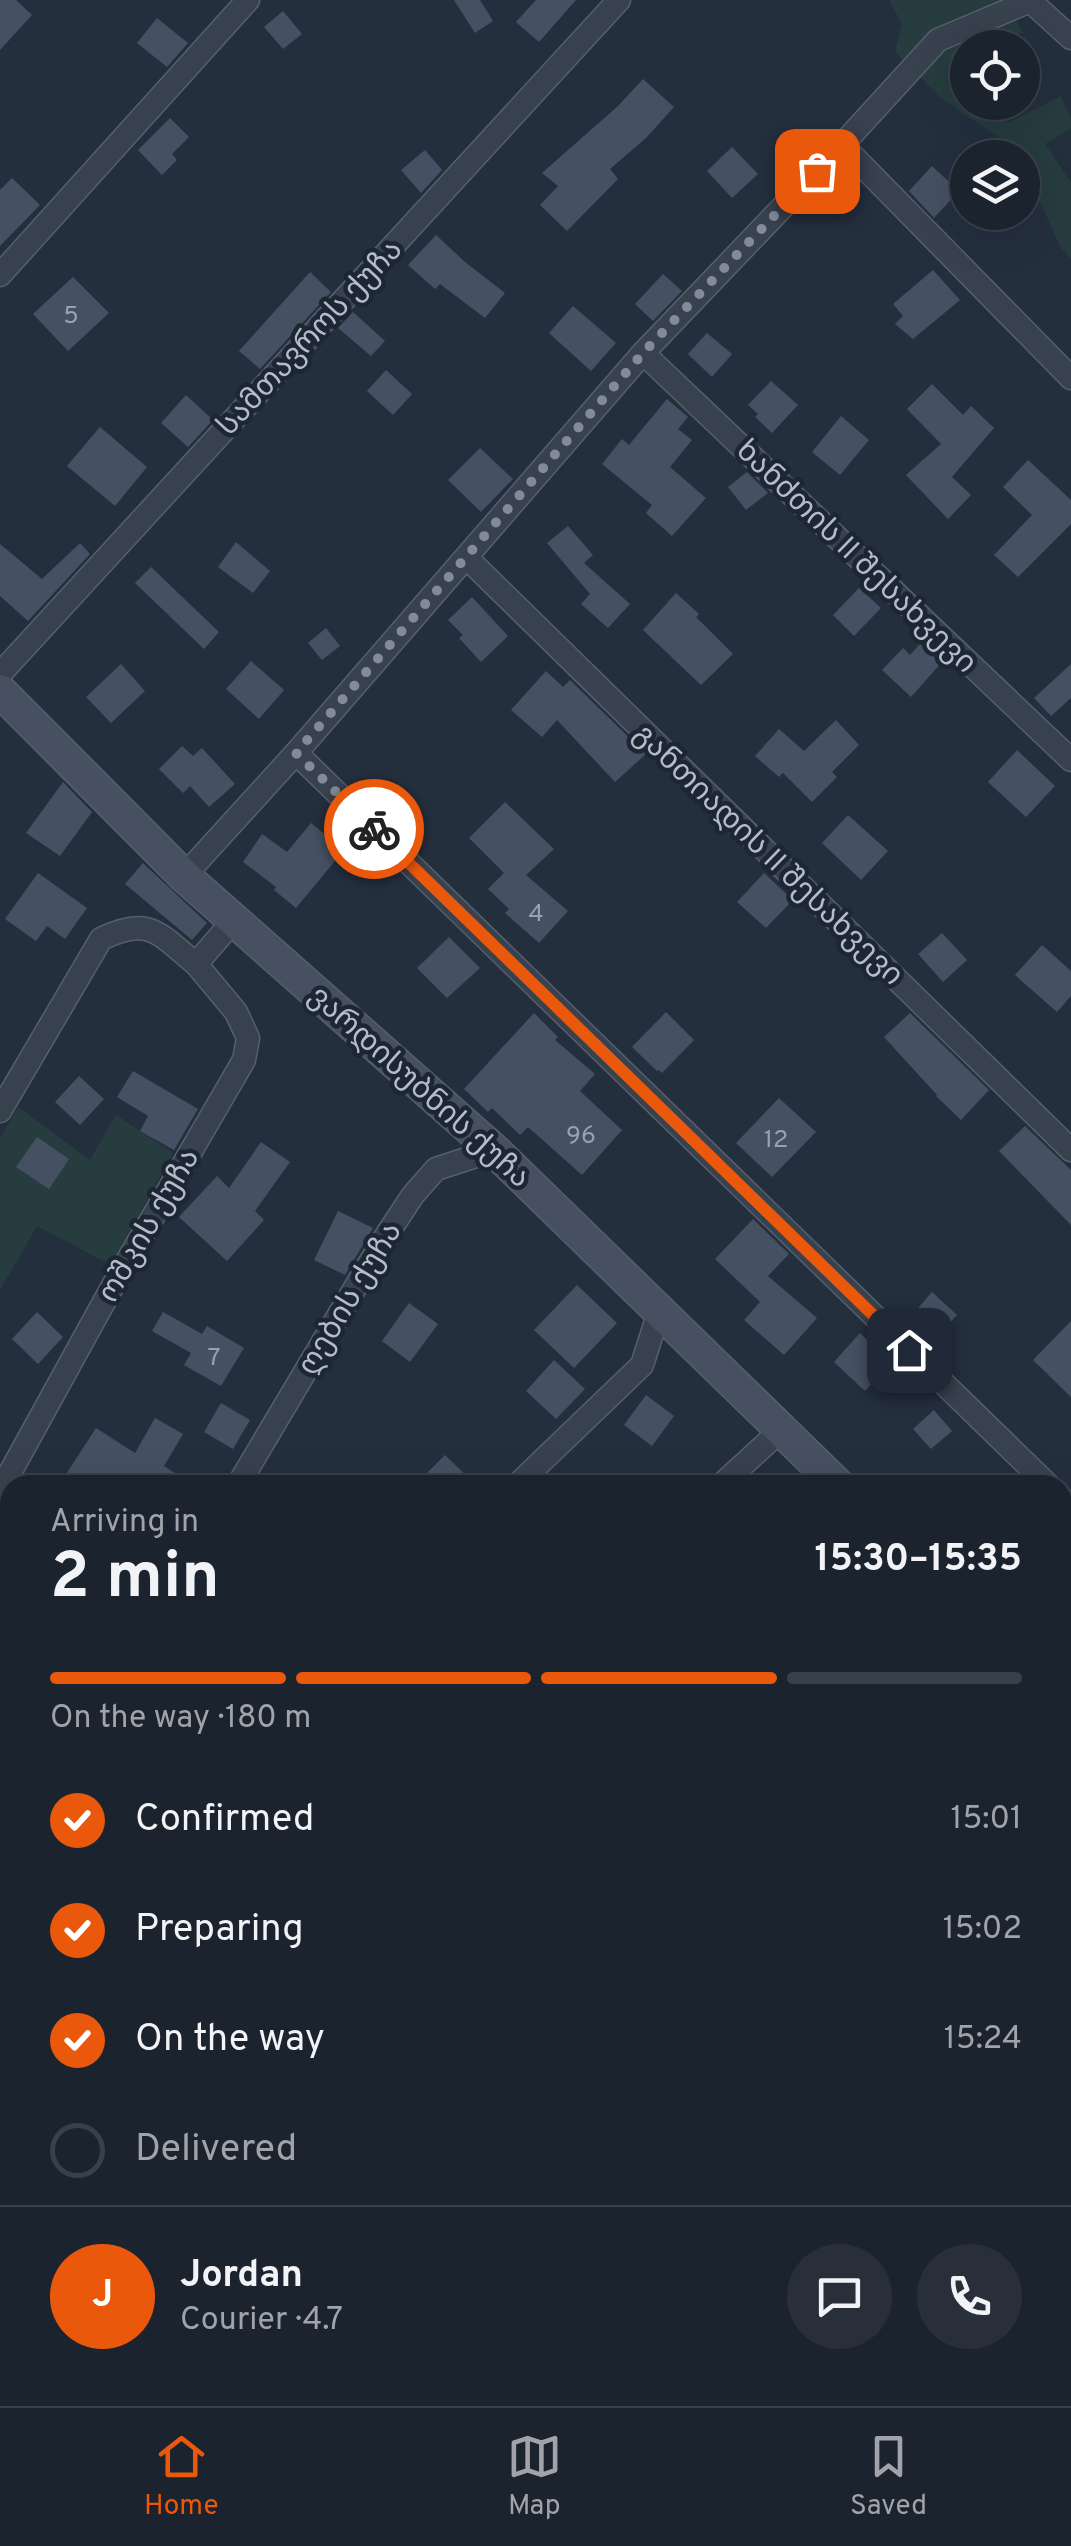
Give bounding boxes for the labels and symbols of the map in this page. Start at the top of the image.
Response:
pin [775,129,860,214]
street label: სამთავროს ქუჩა [210,233,412,445]
house number: 5 [63,301,79,333]
street label: ხანძთის II შესახვევი [727,433,983,682]
street label: განთიადის II შესახვევი [624,717,910,995]
courier [324,779,424,879]
house number: 4 [528,899,544,931]
street label: ვარდისუბნის ქუჩა [300,979,537,1197]
house number: 96 [566,1121,596,1153]
house number: 12 [764,1125,788,1157]
street label: ოშკის ქუჩა [91,1143,209,1310]
street label: ღების ქუჩა [291,1216,411,1383]
pin [867,1308,952,1393]
house number: 7 [207,1343,221,1375]

